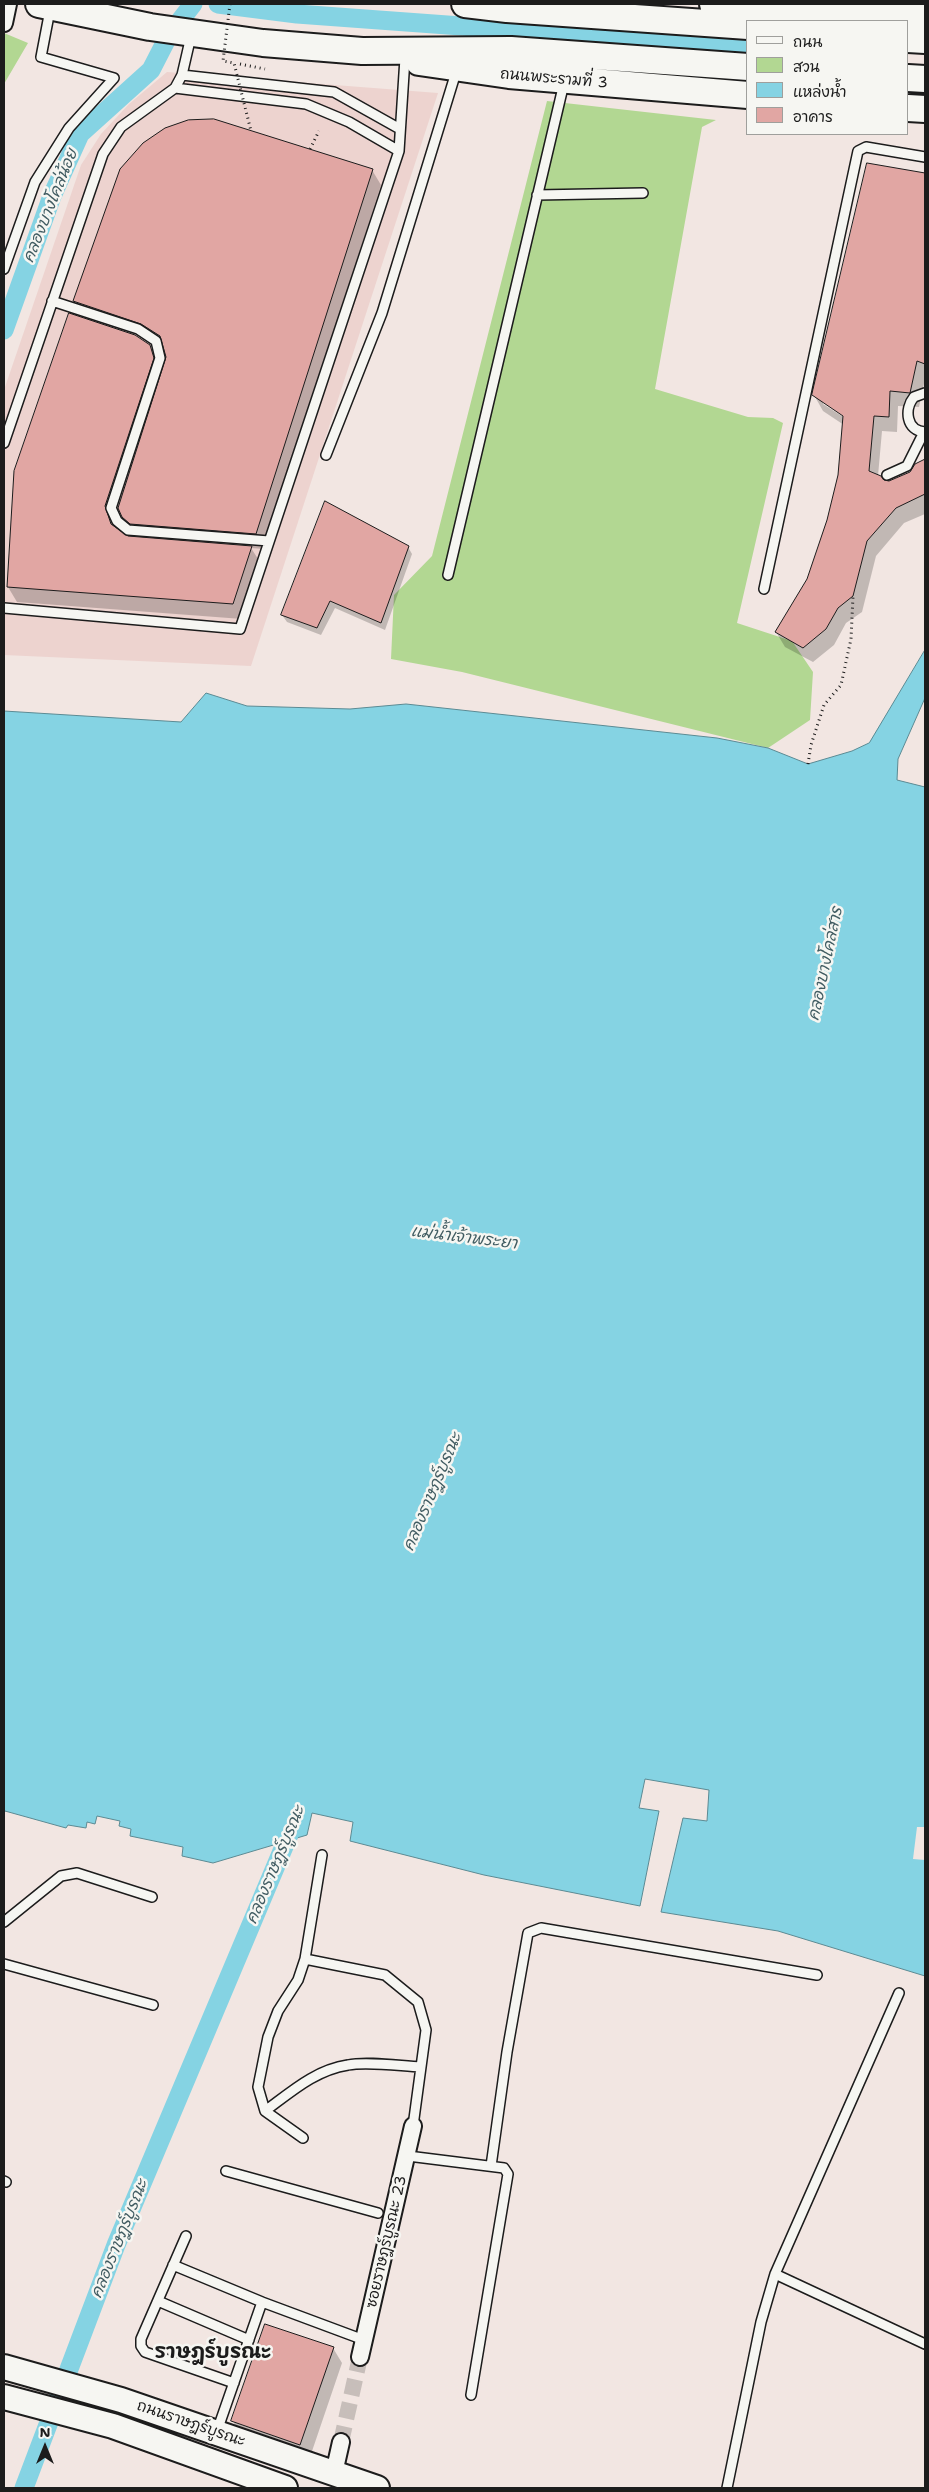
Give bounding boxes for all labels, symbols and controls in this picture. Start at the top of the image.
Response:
legend [746,20,909,135]
text: ถนน [793,32,822,52]
text: สวน [793,57,820,77]
street label: ถนนพระรามที่ 3 [499,65,609,93]
text: แหล่งน้ำ [793,82,847,102]
text: อาคาร [793,107,833,127]
water label: คลองบางโคล่น้อย [19,146,83,266]
water label: คลองบางโคล่สาร [805,906,847,1022]
water label: แม่น้ำเจ้าพระยา [410,1222,518,1254]
water label: คลองราษฎร์บูรณะ [400,1430,466,1554]
water label: คลองราษฎร์บูรณะ [243,1803,309,1927]
street label: ซอยราษฎร์บูรณะ 23 [363,2174,411,2310]
water label: คลองราษฎร์บูรณะ [87,2177,153,2301]
district label: ราษฎร์บูรณะ [155,2341,271,2365]
street label: ถนนราษฎร์บูรณะ [134,2397,248,2451]
north arrow [20,2422,70,2472]
text: N [39,2423,51,2441]

